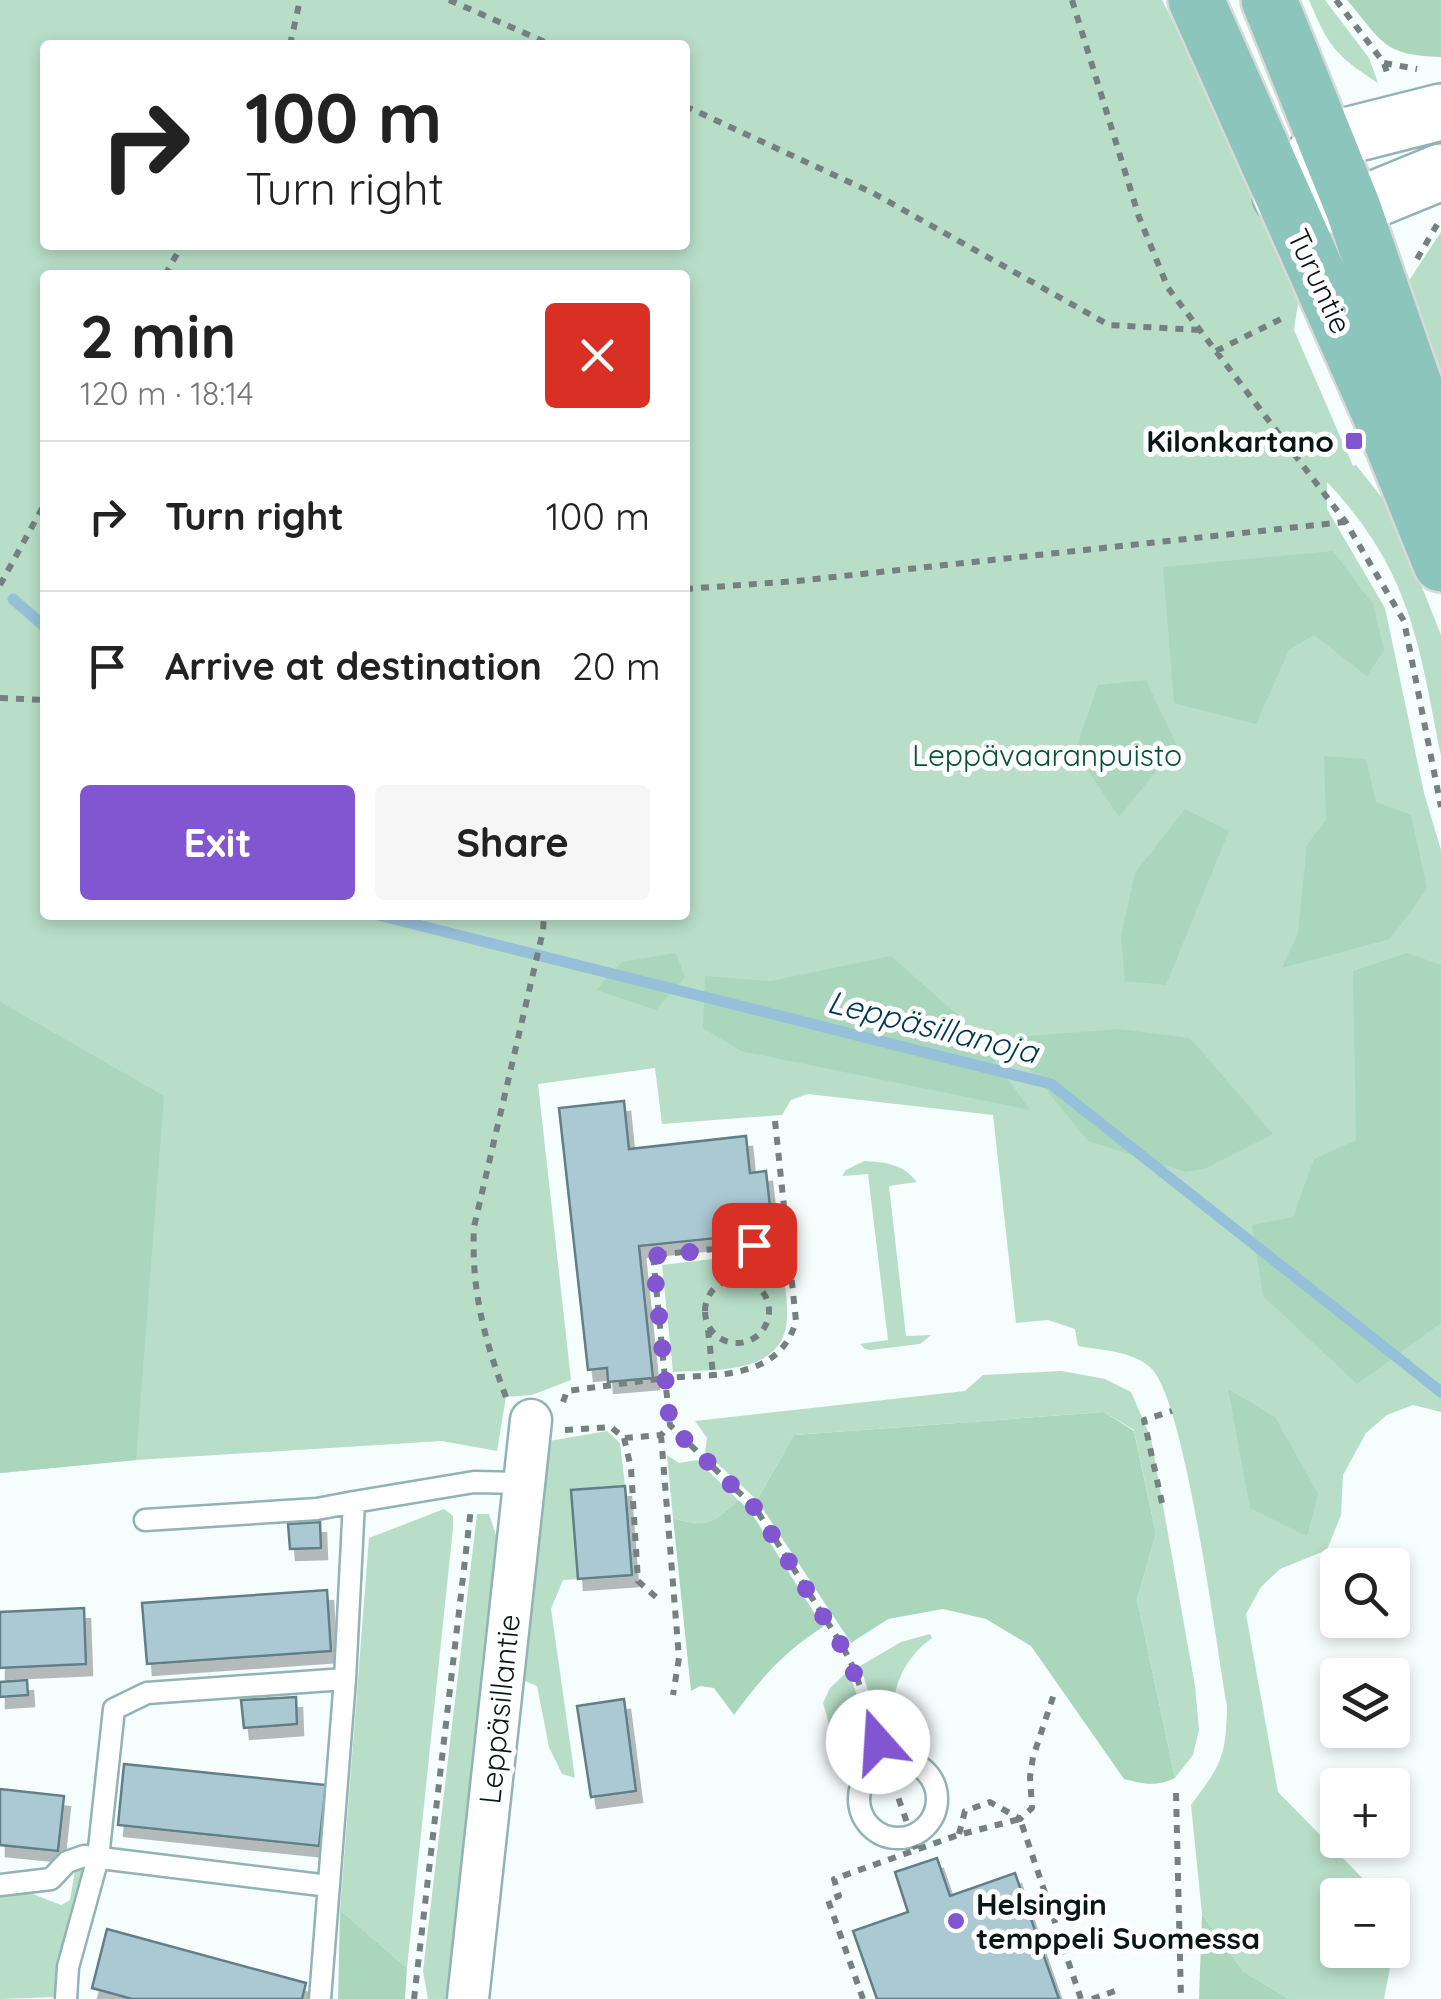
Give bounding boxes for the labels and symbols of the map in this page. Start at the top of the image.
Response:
street label: Turuntie [1279,223,1361,339]
place label: Kilonkartano [1146,422,1334,460]
marker: Kilonkartano [1343,430,1365,452]
park label: Leppävaaranpuisto [912,736,1182,774]
water label: Leppäsillanoja [824,981,1044,1072]
pin [712,1203,797,1288]
street label: Leppäsillantie [470,1612,528,1806]
position arrow [826,1690,930,1794]
place label: Helsingin temppeli Suomessa [976,1885,1260,1957]
marker: Helsingin temppeli Suomessa [945,1910,967,1932]

